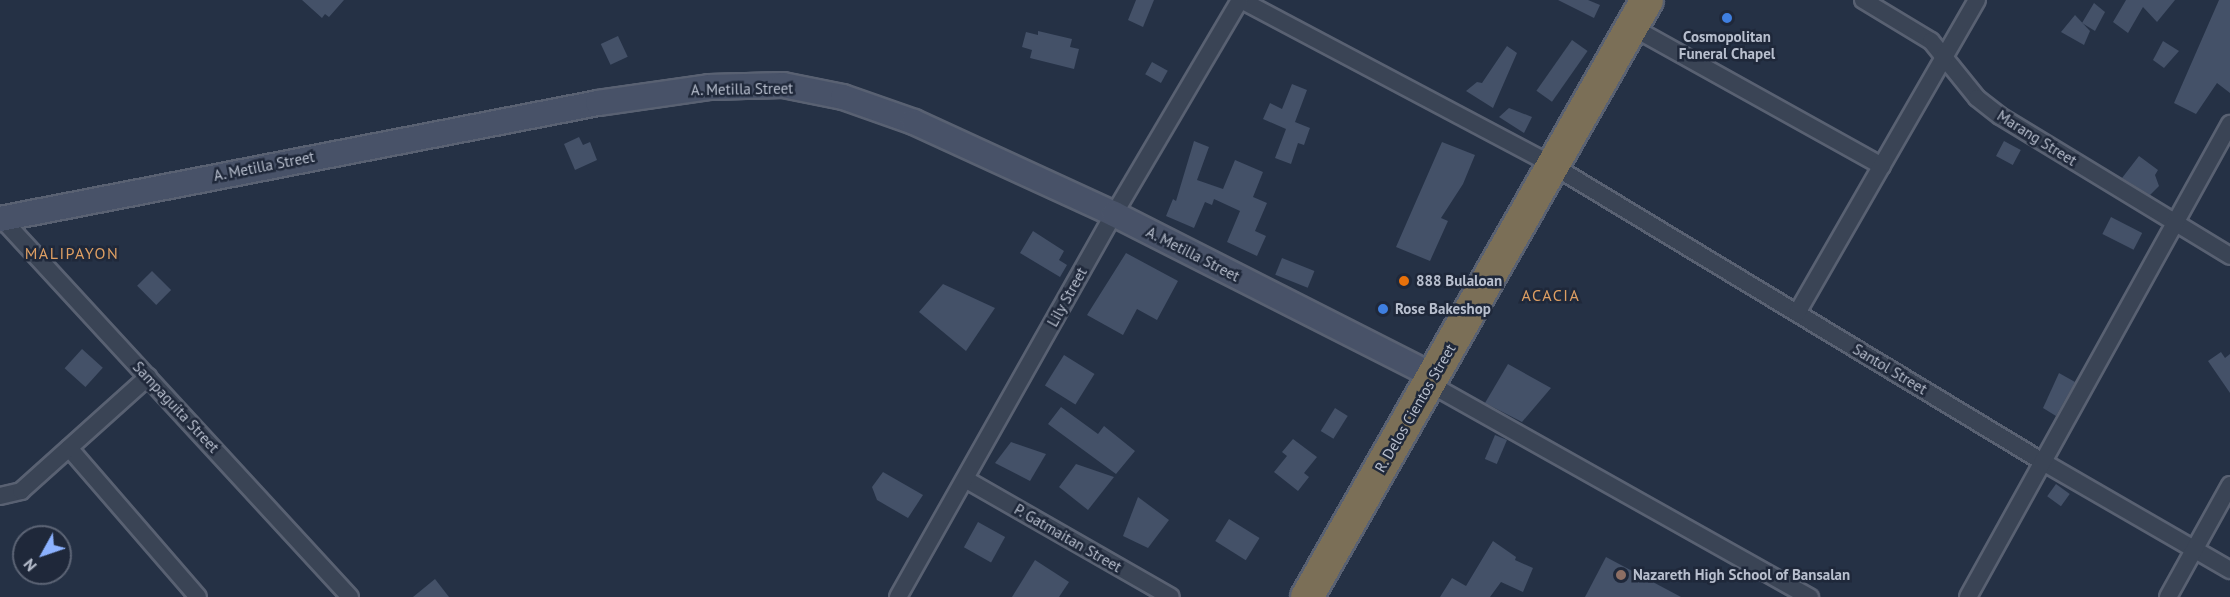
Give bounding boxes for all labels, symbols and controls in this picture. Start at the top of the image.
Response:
marker: Cosmopolitan Funeral Chapel [1720,11,1734,25]
place label: Cosmopolitan Funeral Chapel [1679,27,1775,62]
street label: A. Metilla Street [690,79,794,99]
street label: Marang Street [1994,106,2080,170]
street label: A. Metilla Street [211,147,317,185]
street label: A. Metilla Street [1143,222,1243,286]
district label: MALIPAYON [25,243,119,263]
street label: Lily Street [1043,264,1091,330]
place label: 888 Bulaloan [1416,272,1502,290]
marker: 888 Bulaloan [1397,274,1411,288]
district label: ACACIA [1522,285,1580,305]
place label: Rose Bakeshop [1395,300,1491,318]
marker: Rose Bakeshop [1376,302,1390,316]
street label: R. Delos Cientos Street [1371,340,1459,476]
street label: Santol Street [1850,340,1930,398]
street label: Sampaguita Street [129,358,223,456]
street label: P. Gatmaitan Street [1011,500,1125,576]
north arrow [12,525,72,585]
text: N [19,555,41,576]
place label: Nazareth High School of Bansalan [1633,566,1850,584]
marker: Nazareth High School of Bansalan [1614,568,1628,582]

